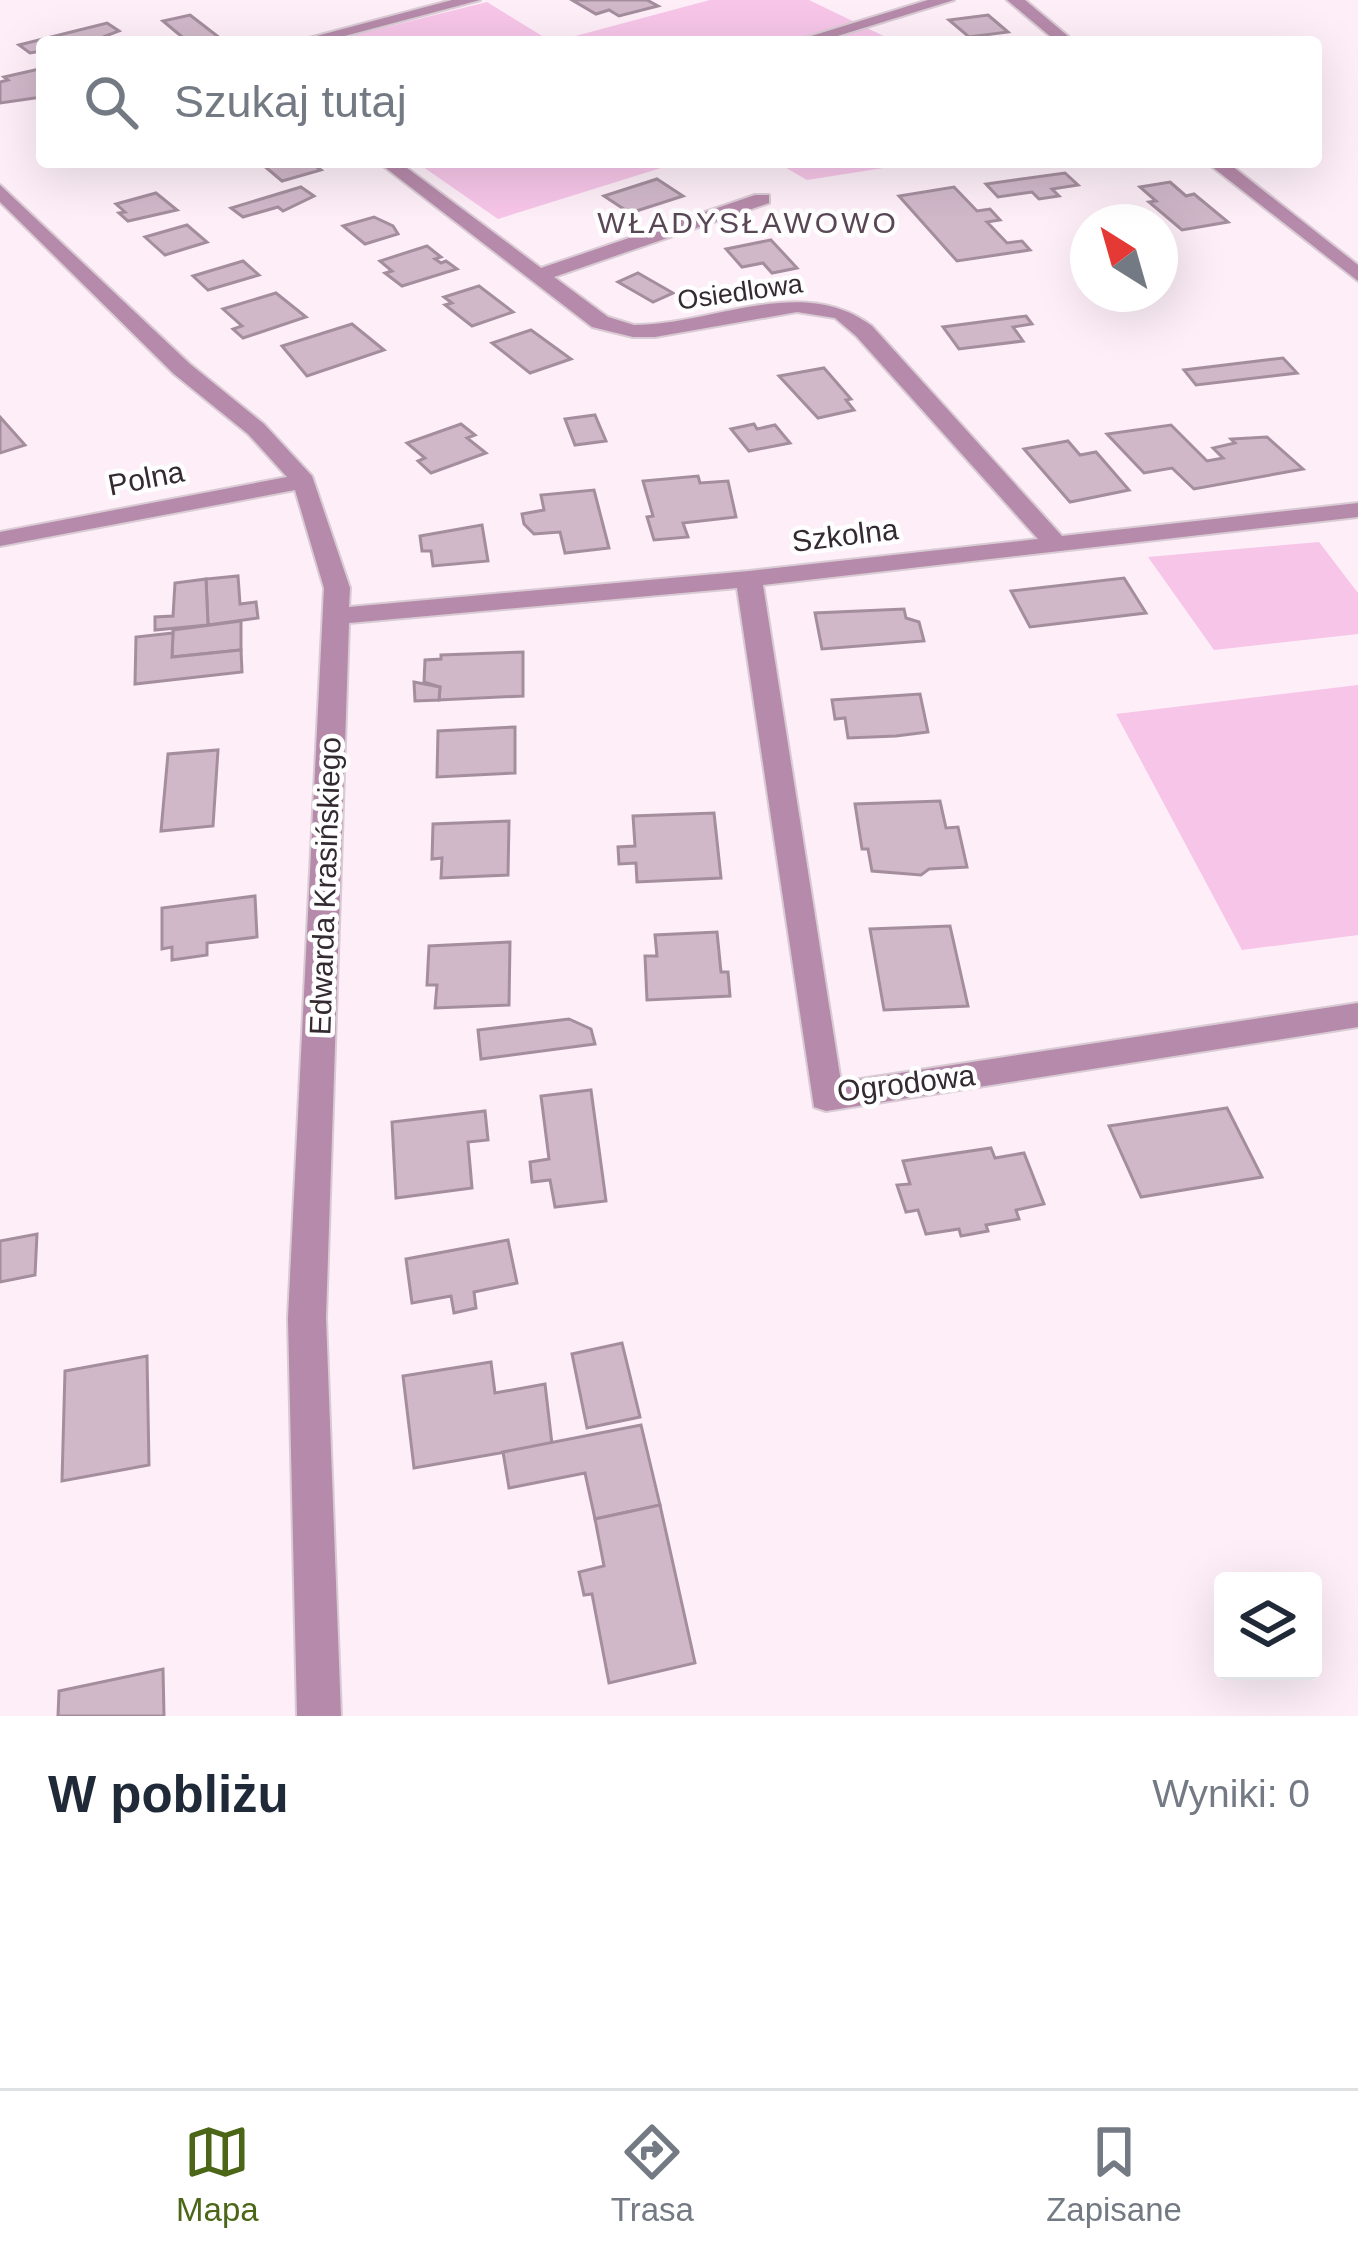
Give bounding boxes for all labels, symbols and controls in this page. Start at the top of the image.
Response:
search box [36,36,1322,168]
icon: search [78,69,144,135]
text: Szukaj tutaj [174,76,407,127]
north arrow [1070,204,1178,312]
district label: WŁADYSŁAWOWO [597,206,899,239]
street label: Osiedlowa [675,268,805,316]
street label: Polna [105,454,187,502]
street label: Szkolna [790,512,900,558]
street label: Edwarda Krasińskiego [303,736,347,1036]
street label: Ogrodowa [835,1058,977,1108]
map controls [1214,1572,1322,1680]
button: layers [1214,1572,1322,1680]
text: W pobliżu [48,1766,289,1823]
text: Wyniki: 0 [1152,1772,1310,1815]
tab: Mapa [176,2119,259,2229]
tab: Trasa [611,2119,694,2229]
tab: Zapisane [1046,2119,1182,2229]

